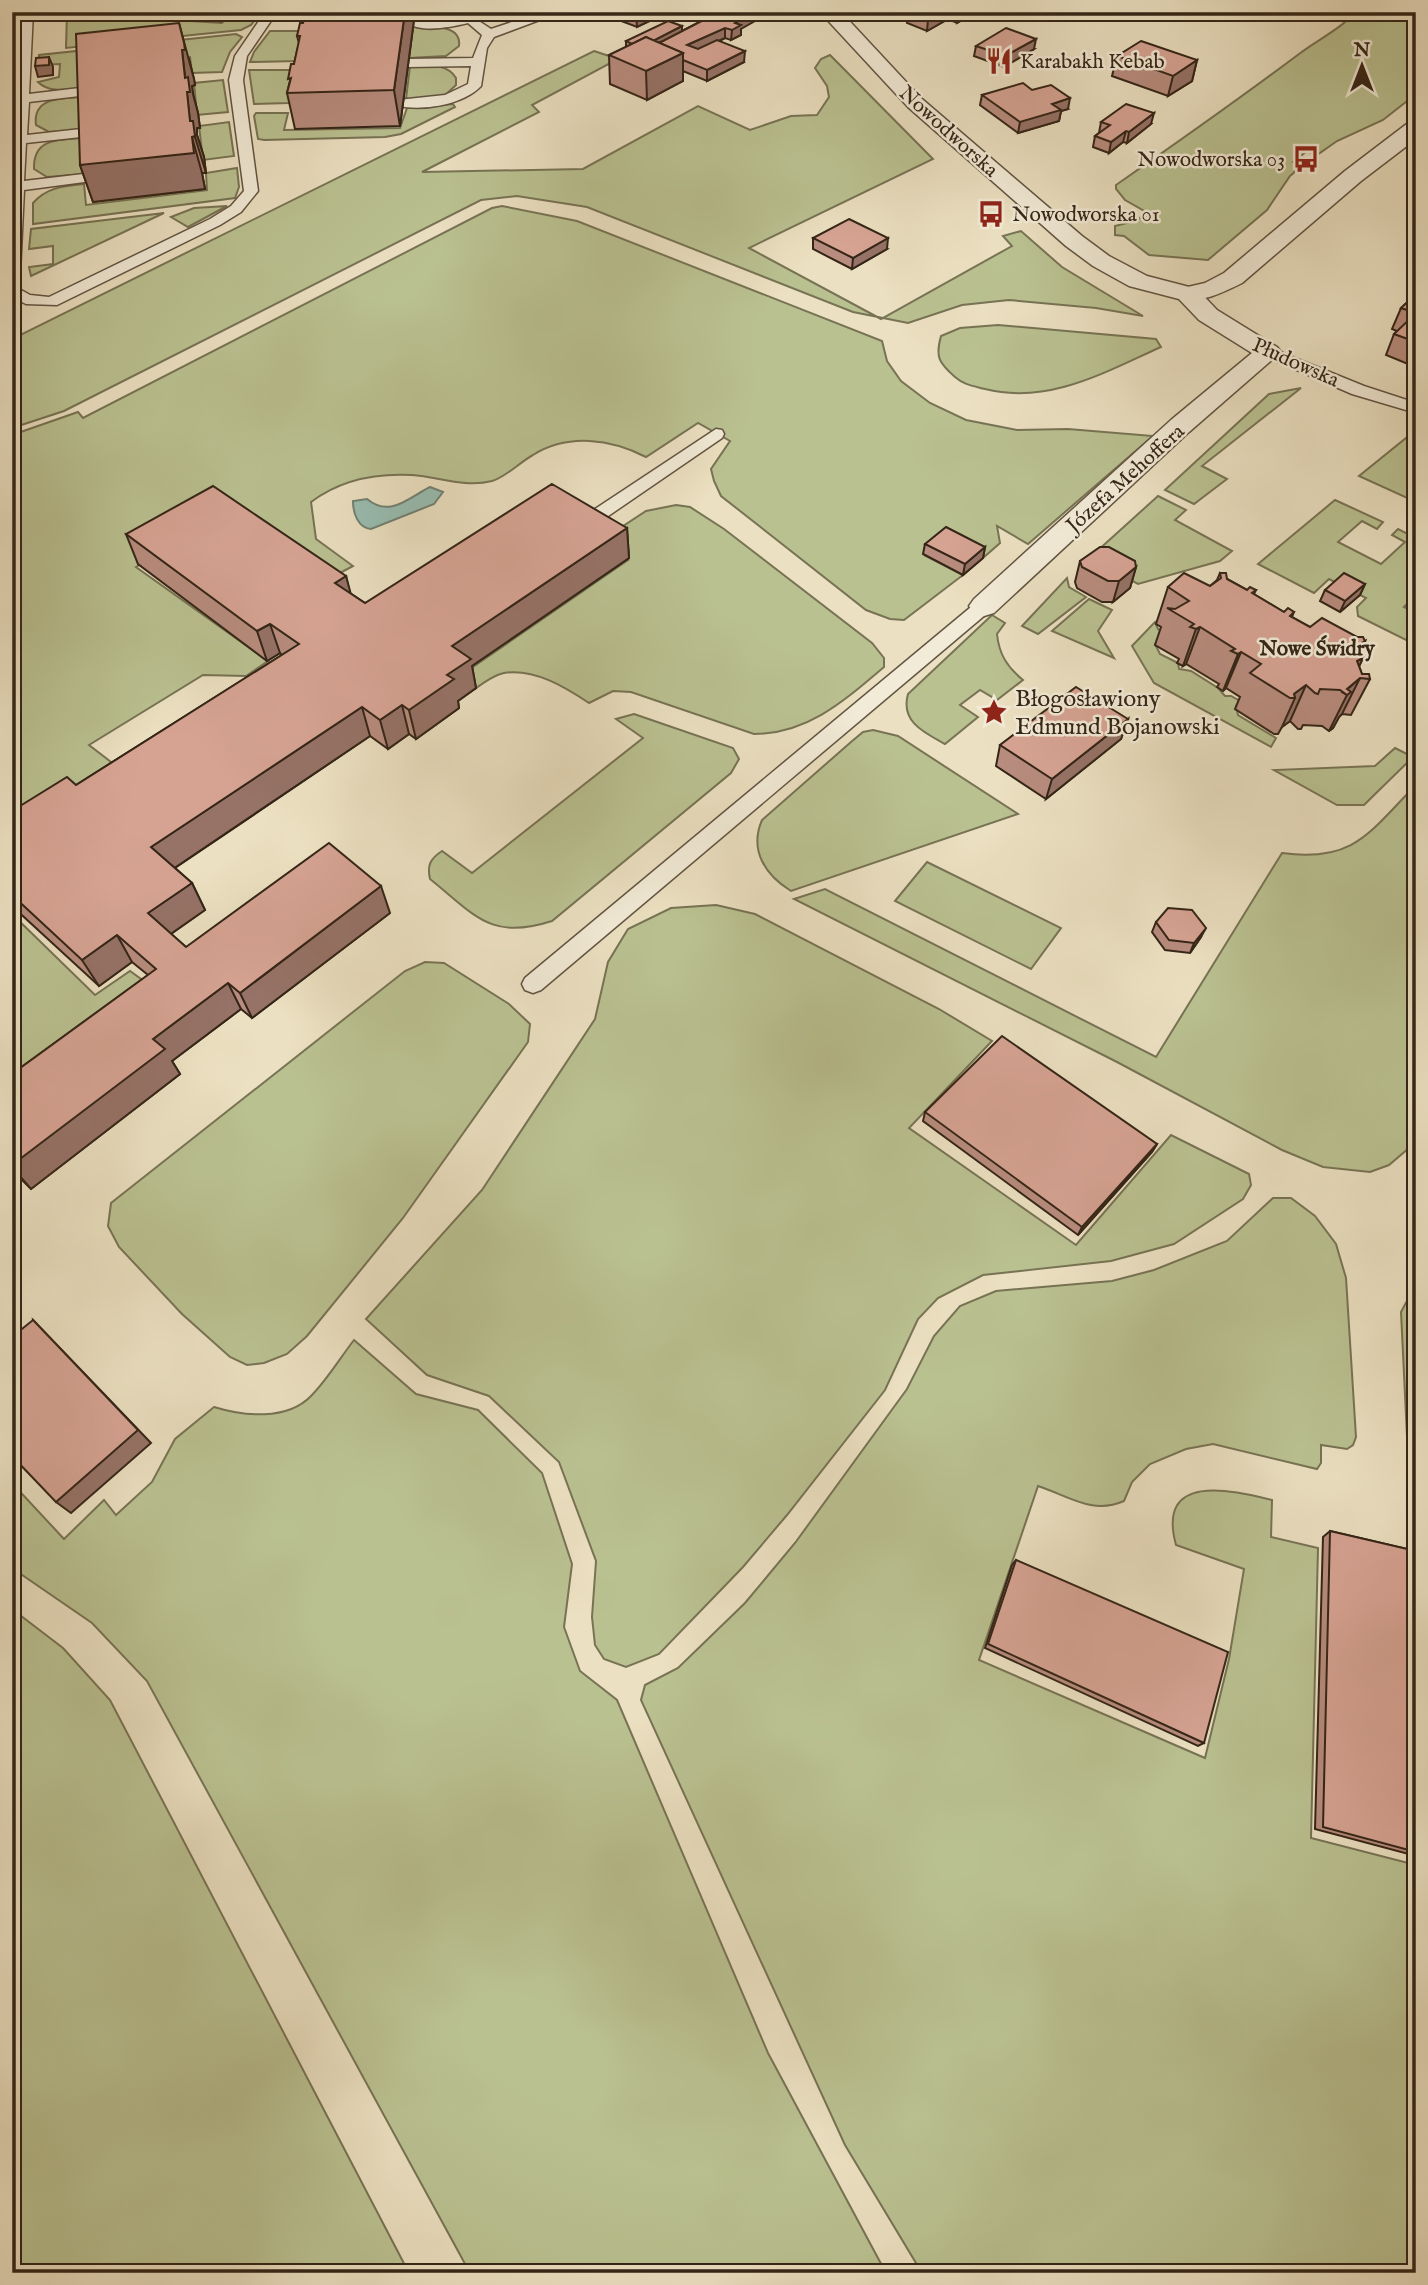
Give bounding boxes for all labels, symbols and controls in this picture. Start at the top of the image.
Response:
north arrow [1326,32,1396,102]
text: N [1353,39,1371,63]
restaurant icon: Karabakh Kebab [984,46,1014,76]
place label: Karabakh Kebab [1020,49,1165,76]
street label: Nowodworska [893,80,1004,185]
bus stop icon: Nowodworska 03 [1291,144,1321,174]
place label: Nowodworska 03 [1137,147,1285,174]
bus stop icon: Nowodworska 01 [976,199,1006,229]
place label: Nowodworska 01 [1012,202,1160,229]
street label: Płudowska [1248,332,1344,395]
street label: Józefa Mehoffera [1060,418,1192,541]
district label: Nowe Świdry [1258,635,1375,663]
place label: Błogosławiony Edmund Bojanowski [1015,684,1220,743]
place icon: Błogosławiony Edmund Bojanowski [979,697,1009,727]

